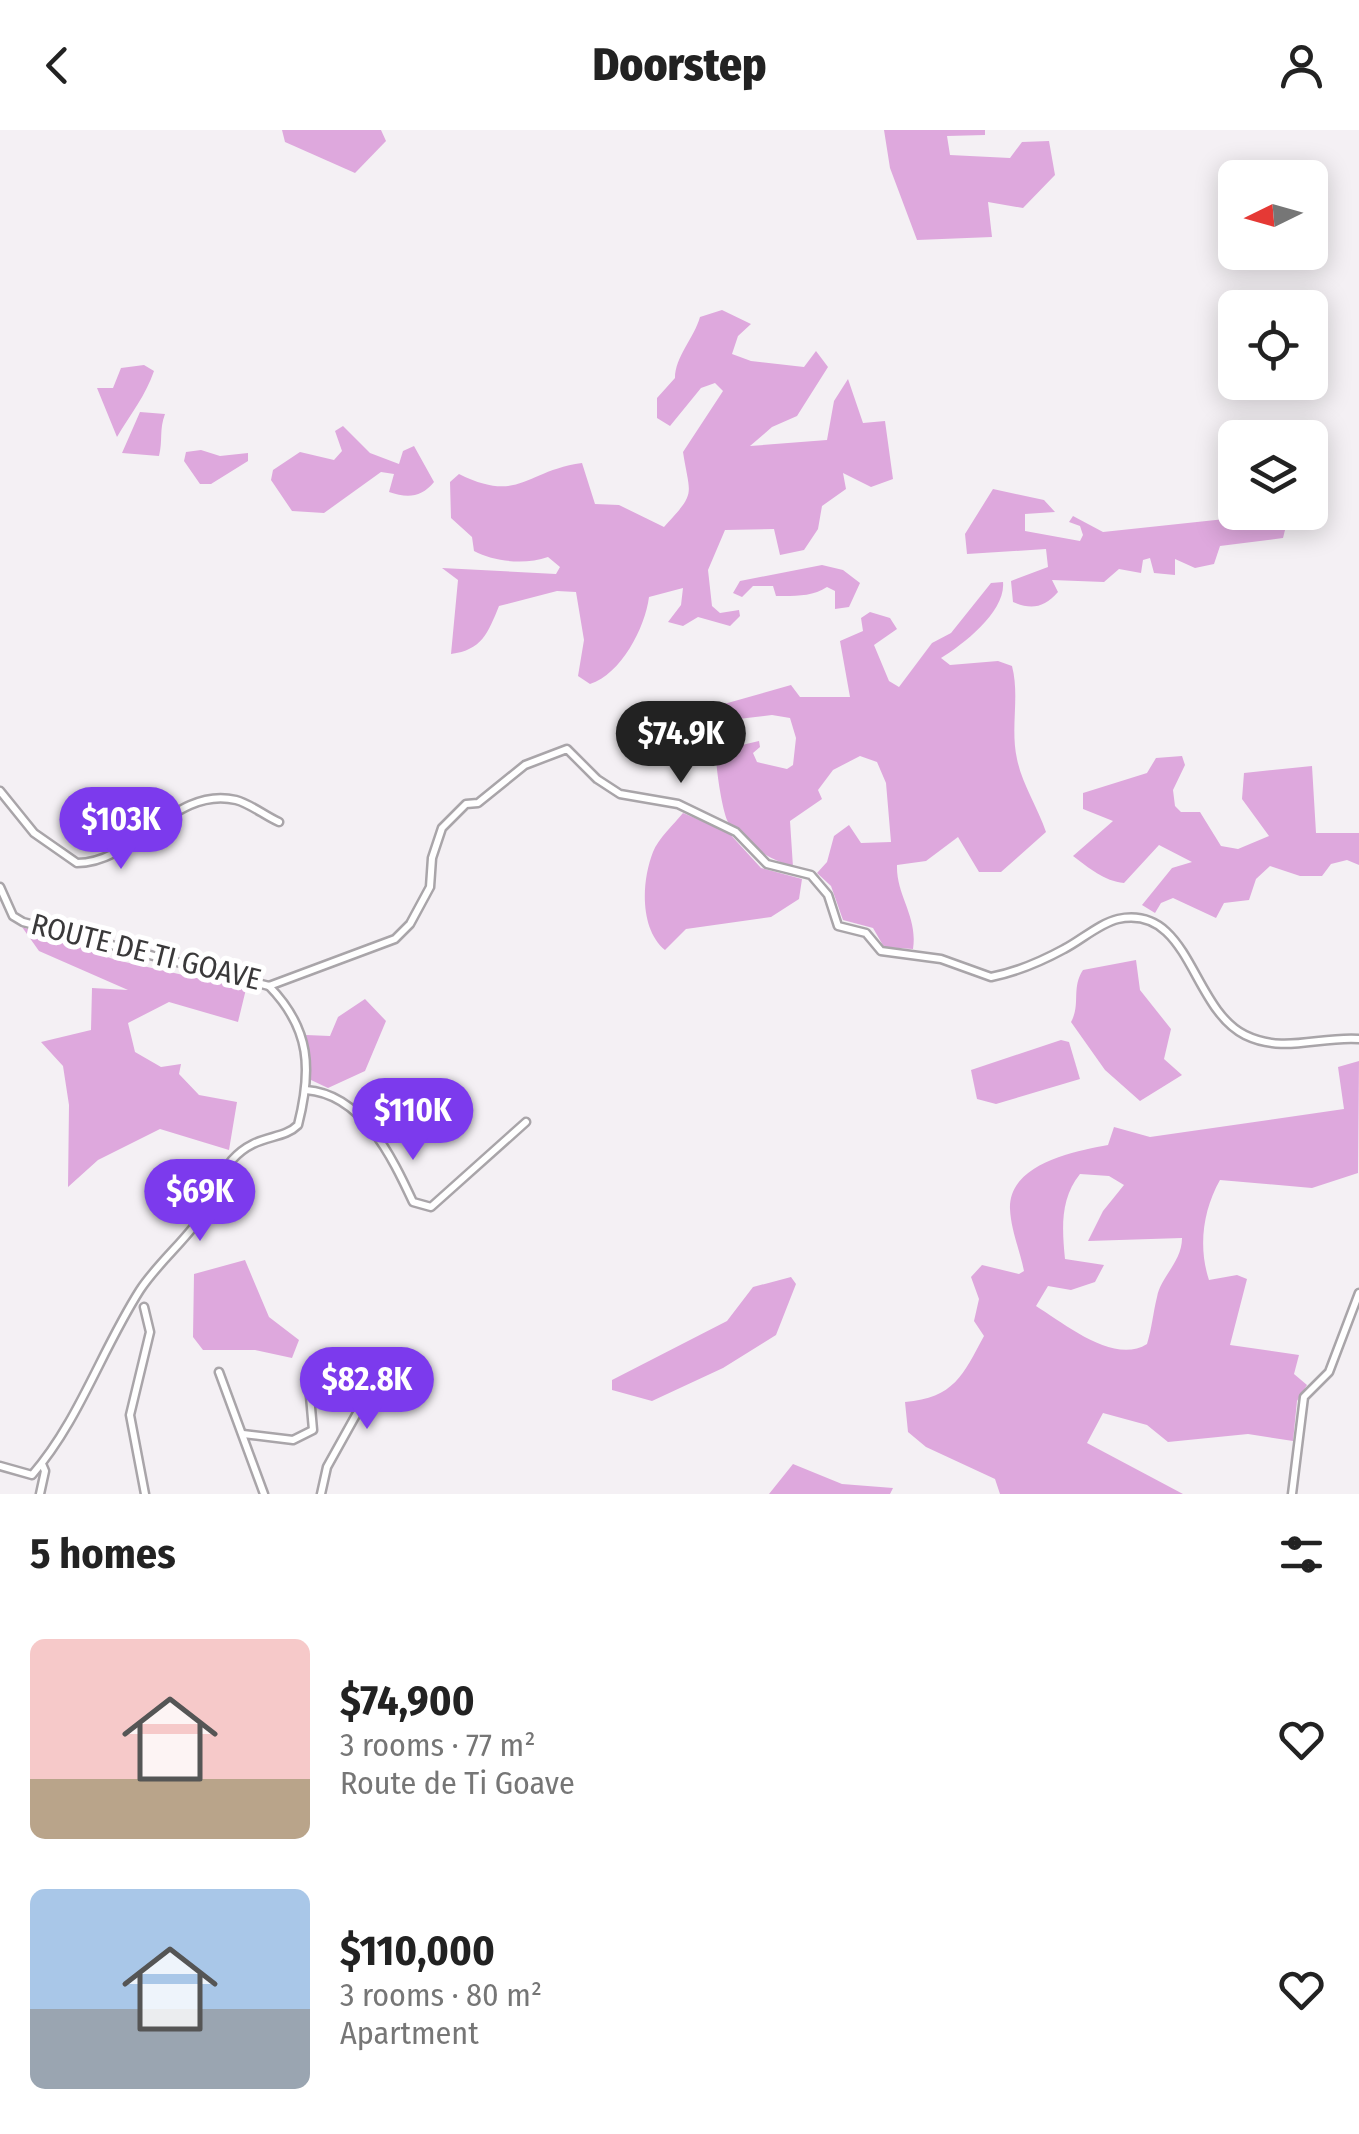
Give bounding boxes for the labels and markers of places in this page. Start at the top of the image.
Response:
pin: $74.9K [600,701,762,786]
pin: $103K [51,787,191,872]
pin: $110K [343,1078,483,1163]
pin: $69K [141,1159,259,1244]
pin: $82.8K [286,1347,448,1432]

